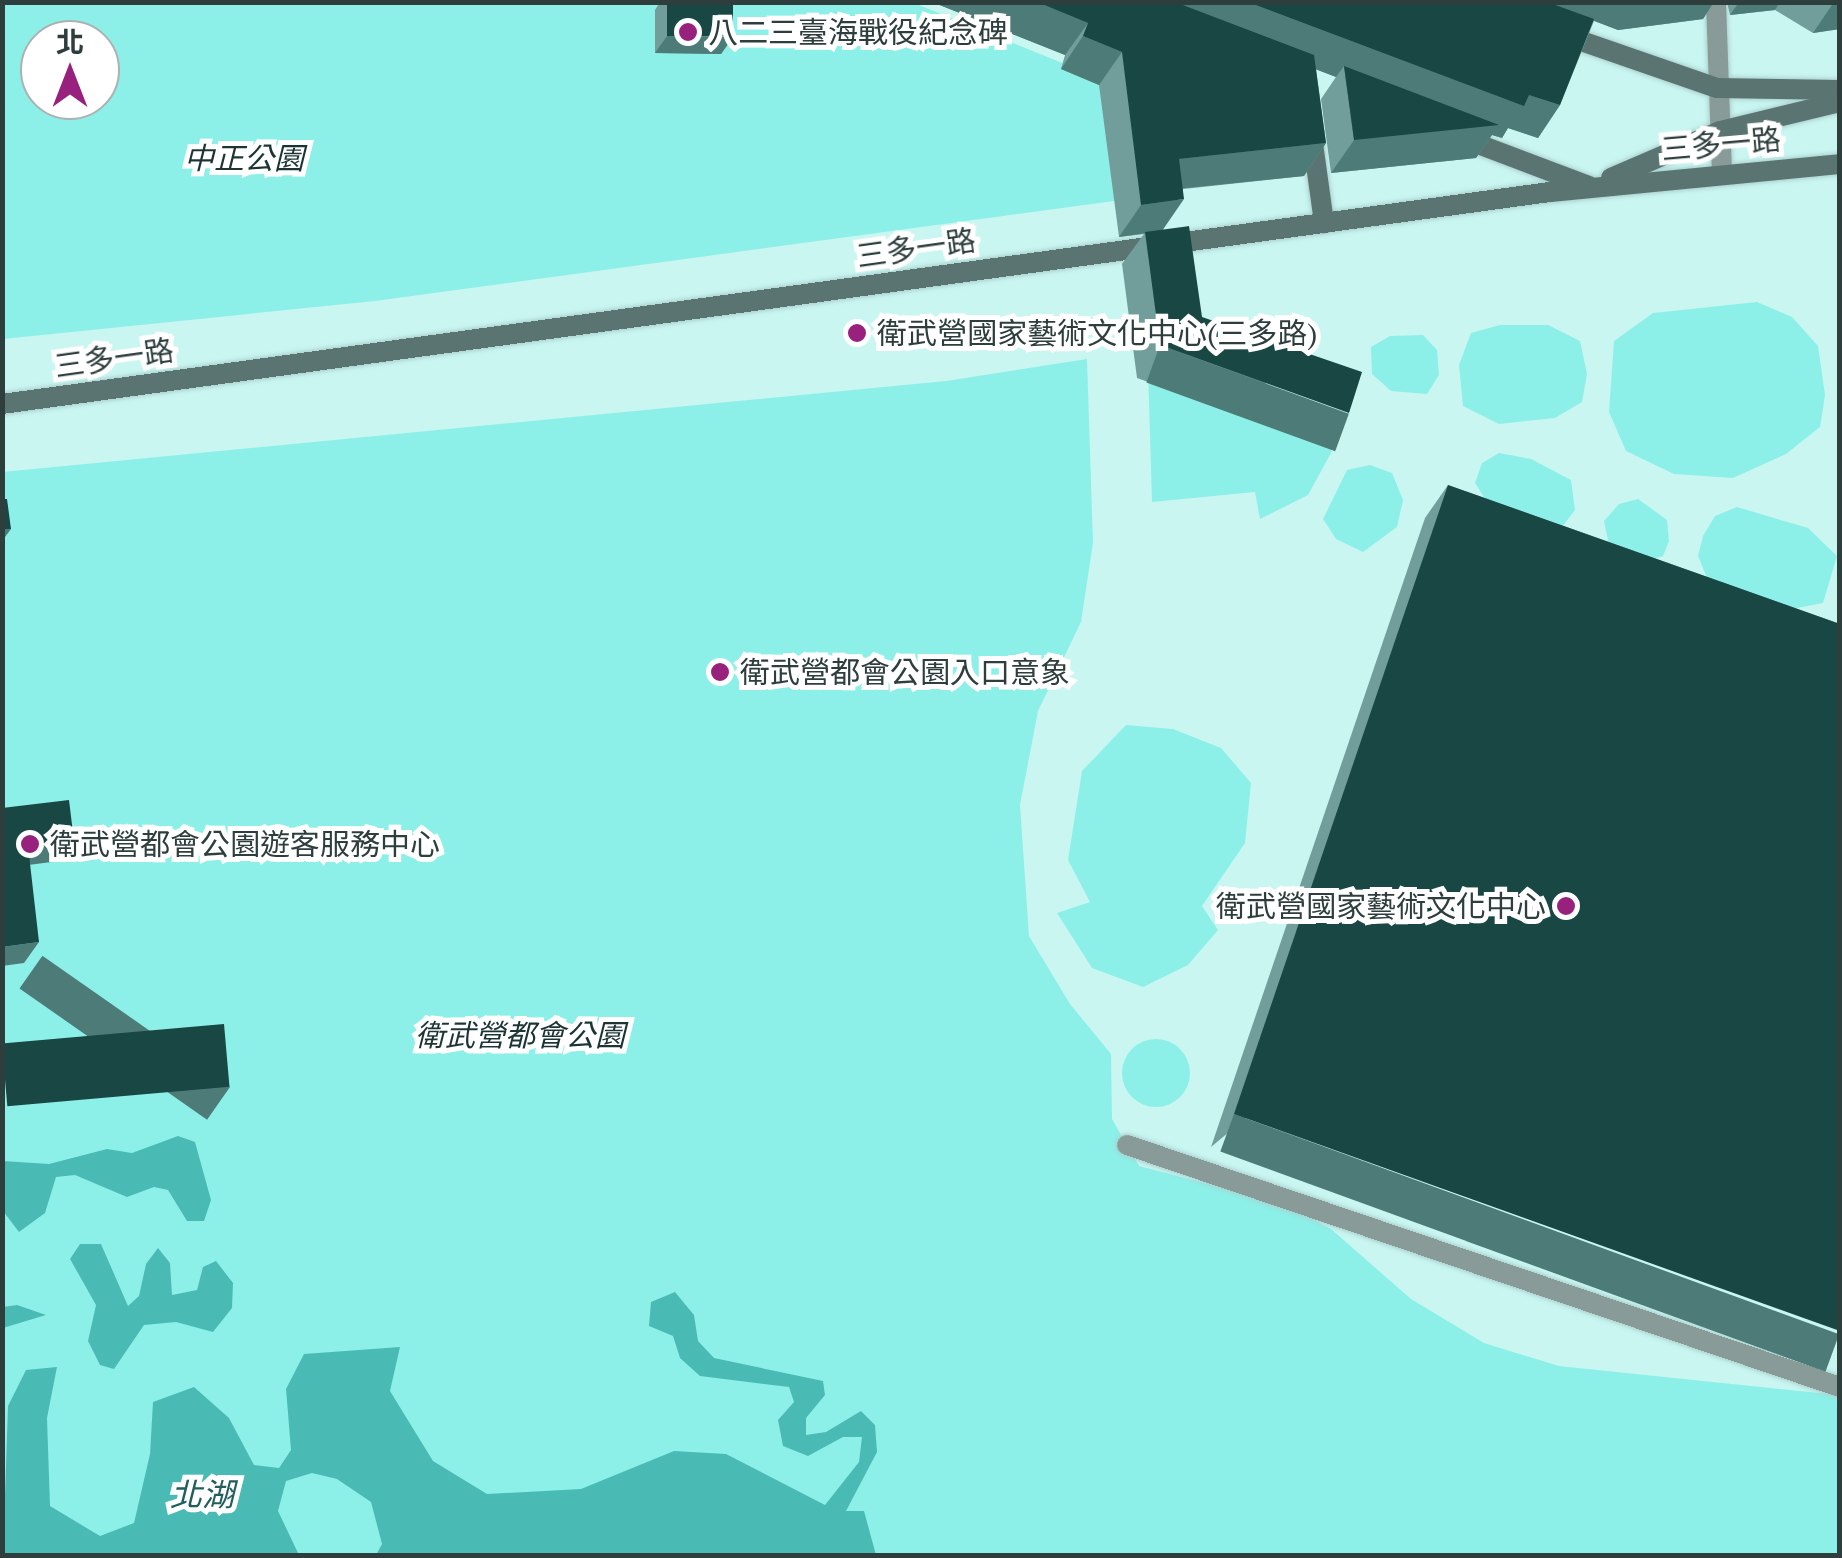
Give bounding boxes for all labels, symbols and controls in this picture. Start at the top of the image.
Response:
place label: 八二三臺海戰役紀念碑 [708,14,1008,50]
north arrow [20,20,120,120]
marker: 八二三臺海戰役紀念碑 [677,21,699,43]
text: 北 [56,23,84,60]
street label: 三多一路 [1660,121,1782,167]
park label: 中正公園 [184,140,304,176]
street label: 三多一路 [854,222,978,274]
place label: 衛武營國家藝術文化中心(三多路) [877,315,1318,351]
marker: 衛武營國家藝術文化中心(三多路) [846,322,868,344]
street label: 三多一路 [52,332,176,384]
place label: 衛武營都會公園入口意象 [740,654,1070,690]
marker: 衛武營都會公園入口意象 [709,661,731,683]
place label: 衛武營都會公園遊客服務中心 [50,826,440,862]
marker: 衛武營都會公園遊客服務中心 [19,833,41,855]
place label: 衛武營國家藝術文化中心 [1216,888,1546,924]
marker: 衛武營國家藝術文化中心 [1555,895,1577,917]
park label: 衛武營都會公園 [415,1017,625,1053]
water label: 北湖 [170,1475,234,1513]

